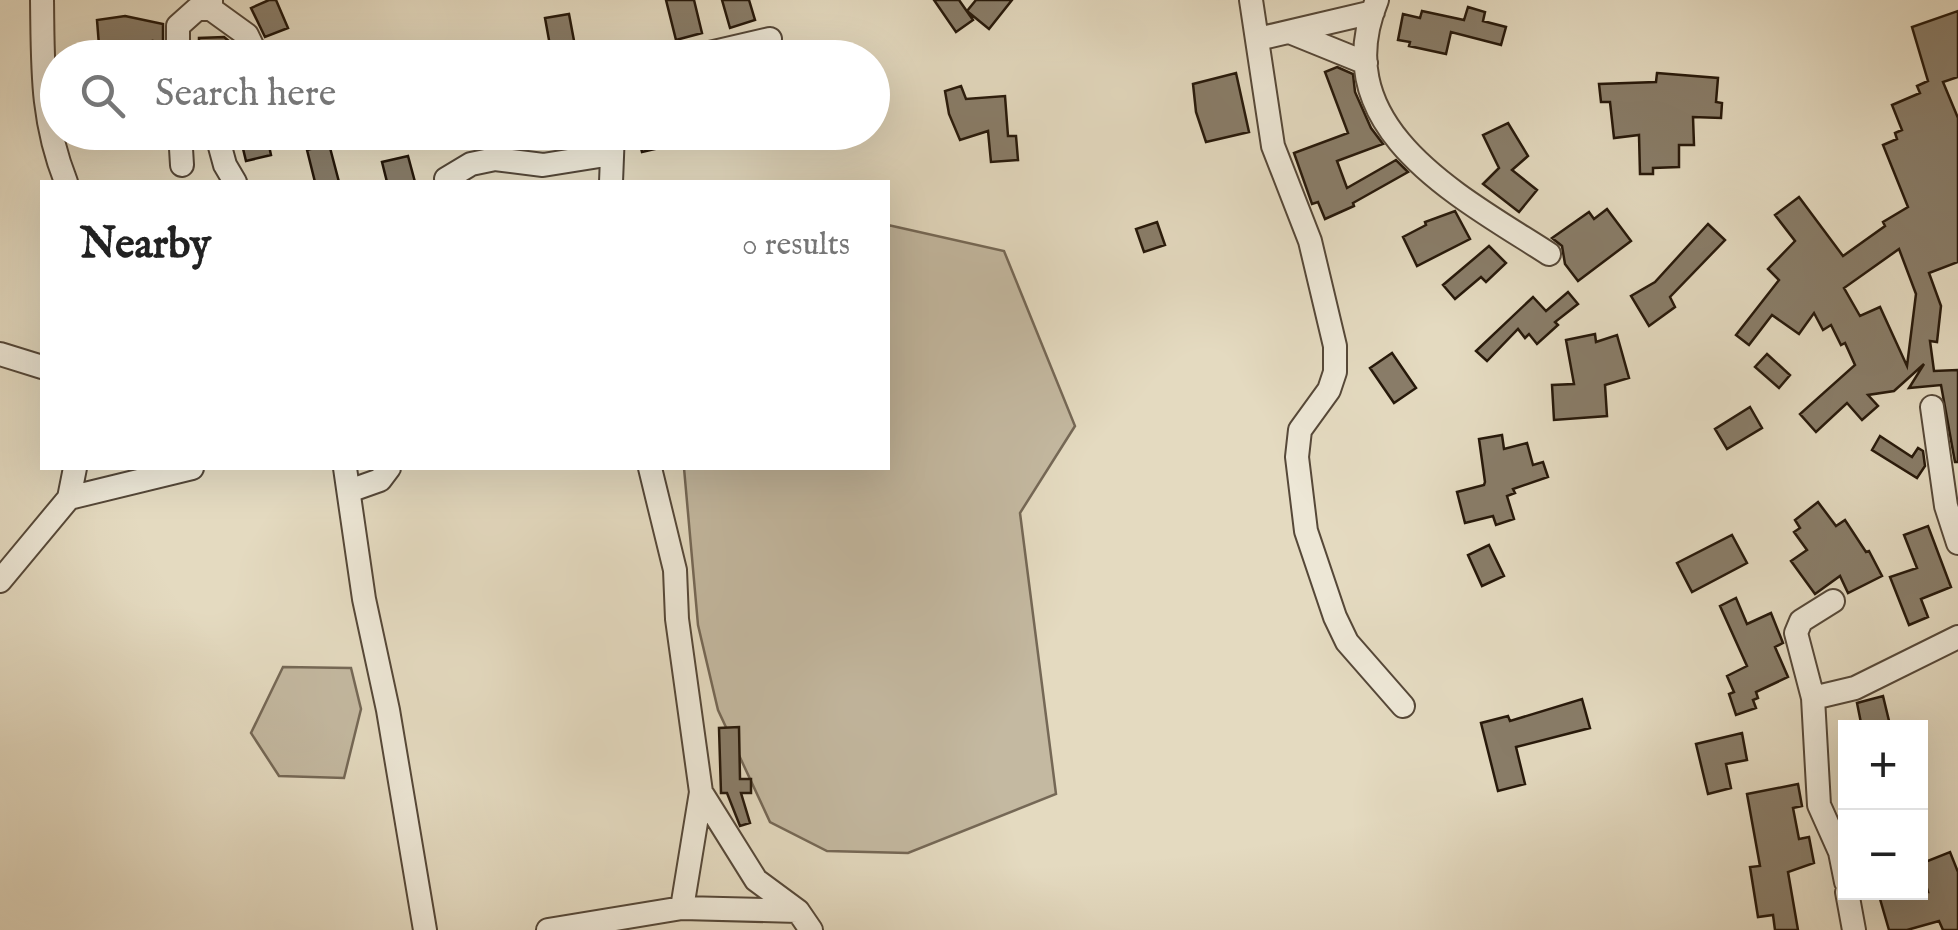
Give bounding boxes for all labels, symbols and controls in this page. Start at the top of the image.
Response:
search box [40,40,890,150]
icon: search [75,68,130,123]
text: Search here [155,71,336,119]
text: Nearby [80,219,211,272]
text: 0 results [742,225,850,266]
map controls [1838,720,1928,900]
button: + [1838,720,1928,810]
button: − [1838,810,1928,900]

